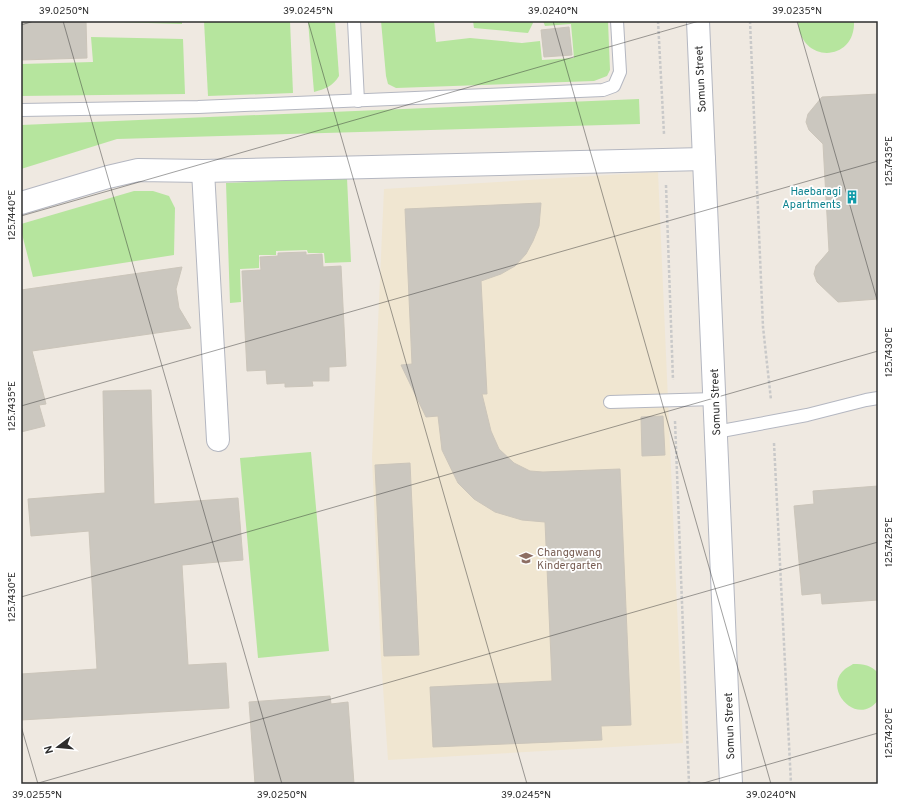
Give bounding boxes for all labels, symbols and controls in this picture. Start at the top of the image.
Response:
text: 39.0250°N [39,5,89,18]
text: 39.0245°N [283,5,333,18]
text: 39.0240°N [528,5,578,18]
text: 39.0235°N [772,5,822,18]
street label: Somun Street [692,45,710,113]
text: 125.7435°E [883,136,896,186]
place label: Haebaragi Apartments [782,185,841,212]
building icon: Haebaragi Apartments [844,189,860,205]
text: 125.7440°E [6,190,19,240]
text: 125.7430°E [883,327,896,377]
street label: Somun Street [708,368,724,436]
text: 125.7435°E [6,381,19,431]
text: 125.7425°E [883,517,896,567]
place label: Changgwang Kindergarten [537,546,603,573]
school or university icon: Changgwang Kindergarten [518,550,534,566]
text: 125.7430°E [6,572,19,622]
street label: Somun Street [722,692,738,760]
text: 125.7420°E [883,708,896,758]
north arrow [38,727,78,767]
text: N [42,744,57,755]
text: 39.0255°N [12,789,62,802]
text: 39.0250°N [257,789,307,802]
text: 39.0245°N [501,789,551,802]
text: 39.0240°N [746,789,796,802]

